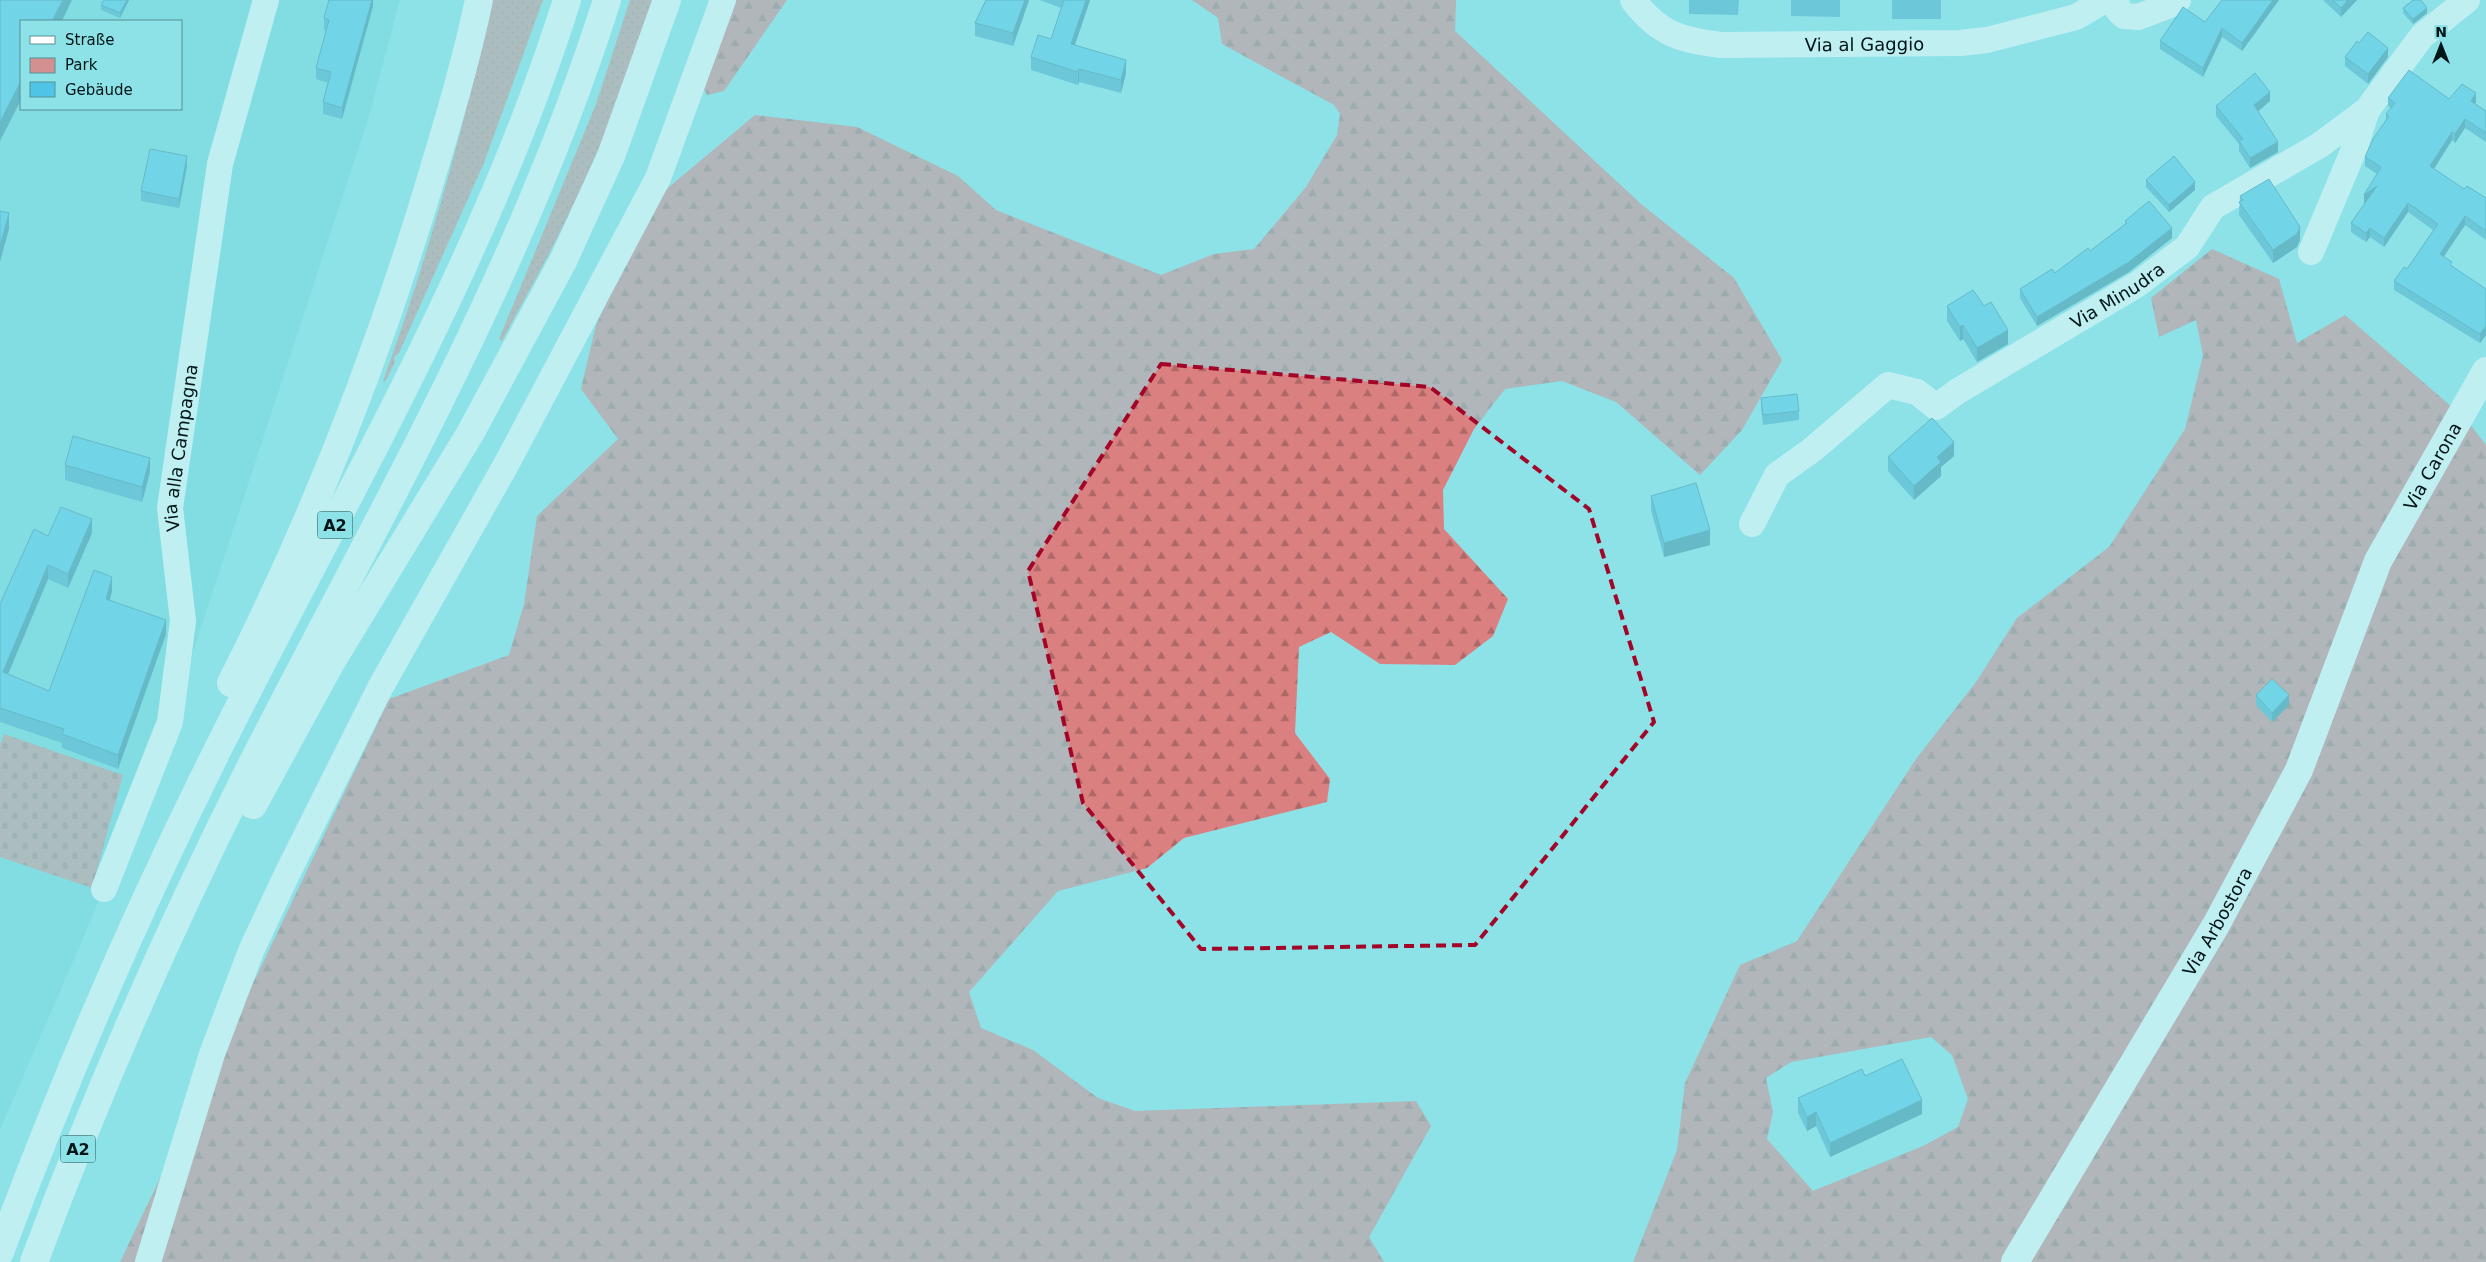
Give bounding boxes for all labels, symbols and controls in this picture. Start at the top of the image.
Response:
legend [20,20,182,110]
north arrow [2416,20,2466,70]
text: N [2435,24,2447,40]
text: Straße [65,31,114,49]
street label: Via al Gaggio [1805,33,1924,55]
text: Park [65,56,98,74]
text: Gebäude [65,81,133,99]
street label: Via Minudra [2066,258,2168,332]
street label: Via alla Campagna [159,363,201,533]
street label: Via Carona [2399,418,2465,514]
road number: A2 [318,512,352,538]
street label: Via Arbostora [2178,863,2256,980]
road number: A2 [60,1136,96,1162]

